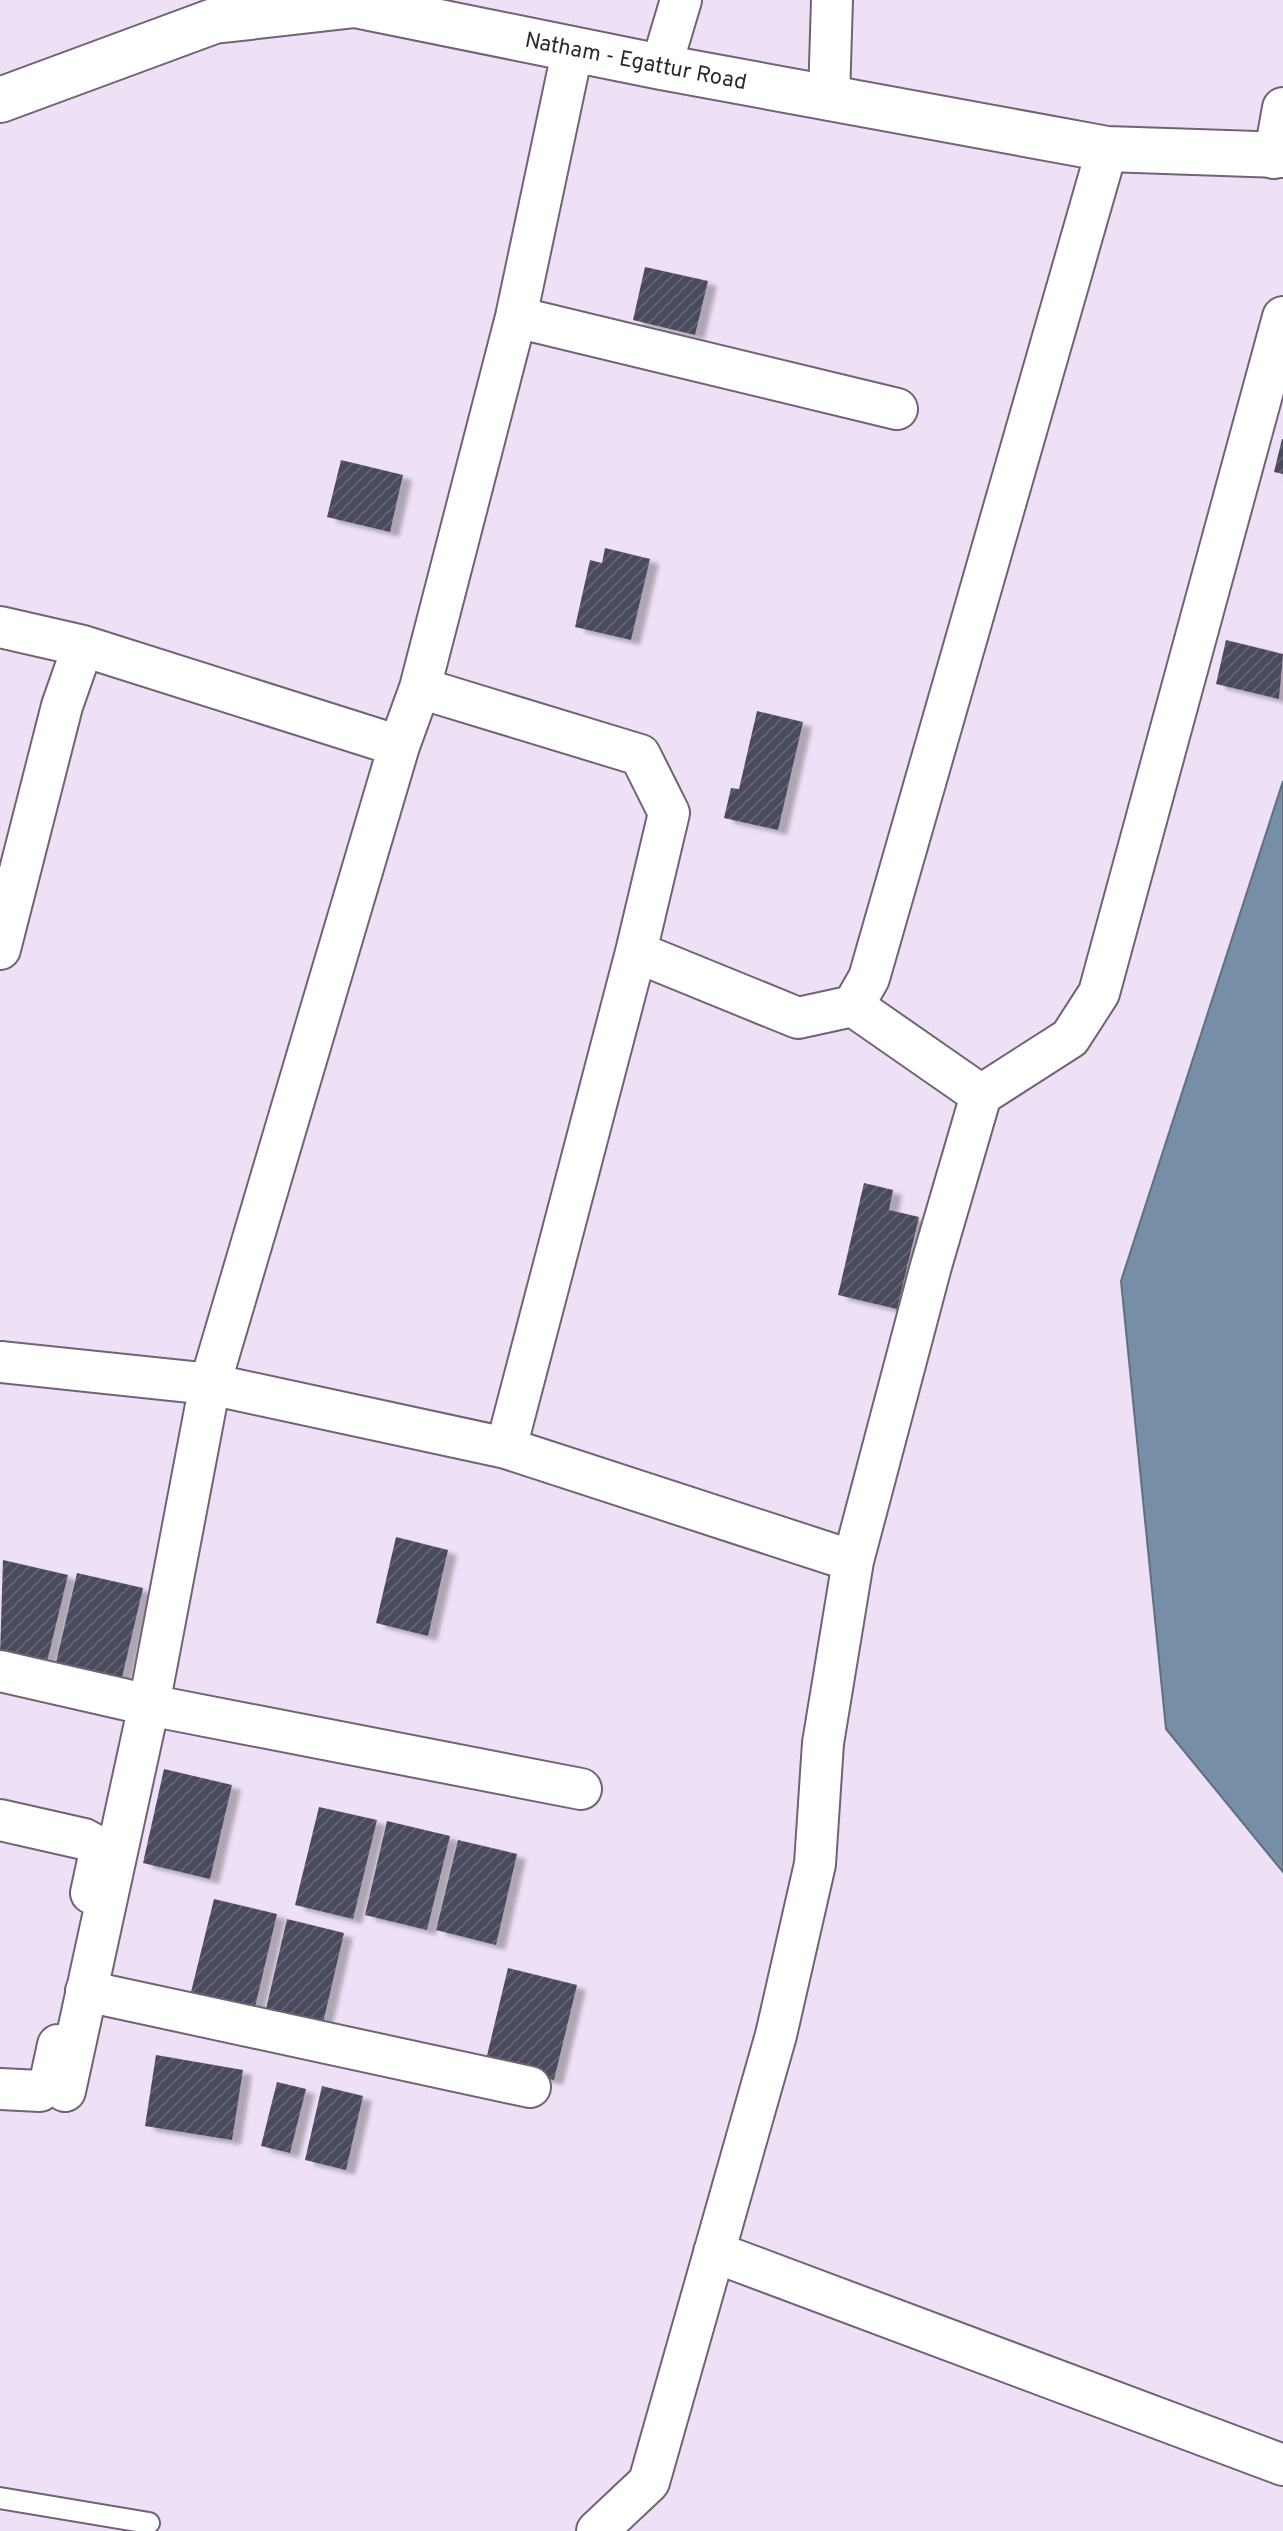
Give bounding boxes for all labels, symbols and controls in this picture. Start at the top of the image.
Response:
street label: Natham - Egattur Road [522,28,749,97]

